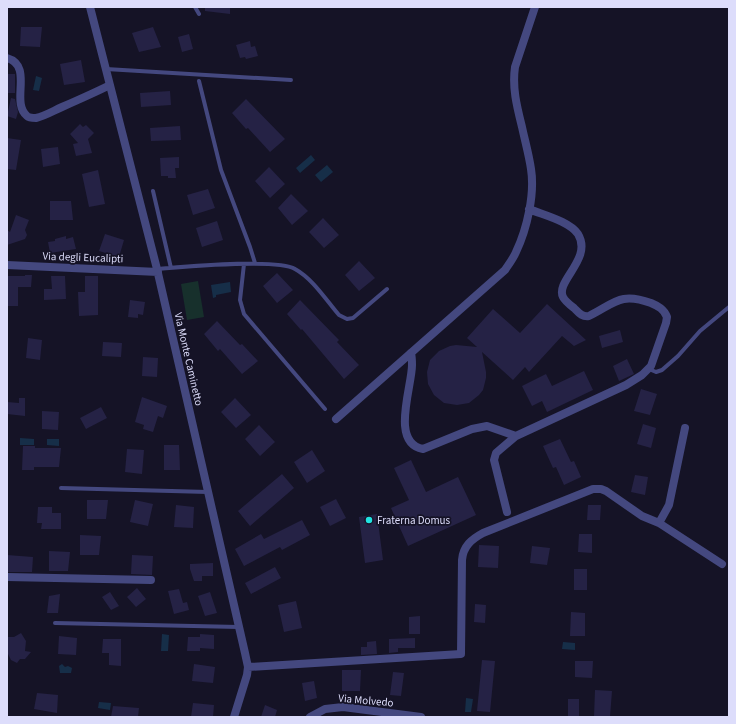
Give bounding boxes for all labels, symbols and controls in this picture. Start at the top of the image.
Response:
street label: Via degli Eucalipti [42,249,124,266]
street label: Via Monte Caminetto [170,311,207,407]
place label: Fraterna Domus [377,513,451,528]
marker: Fraterna Domus [364,515,374,525]
street label: Via Molvedo [338,691,394,710]

